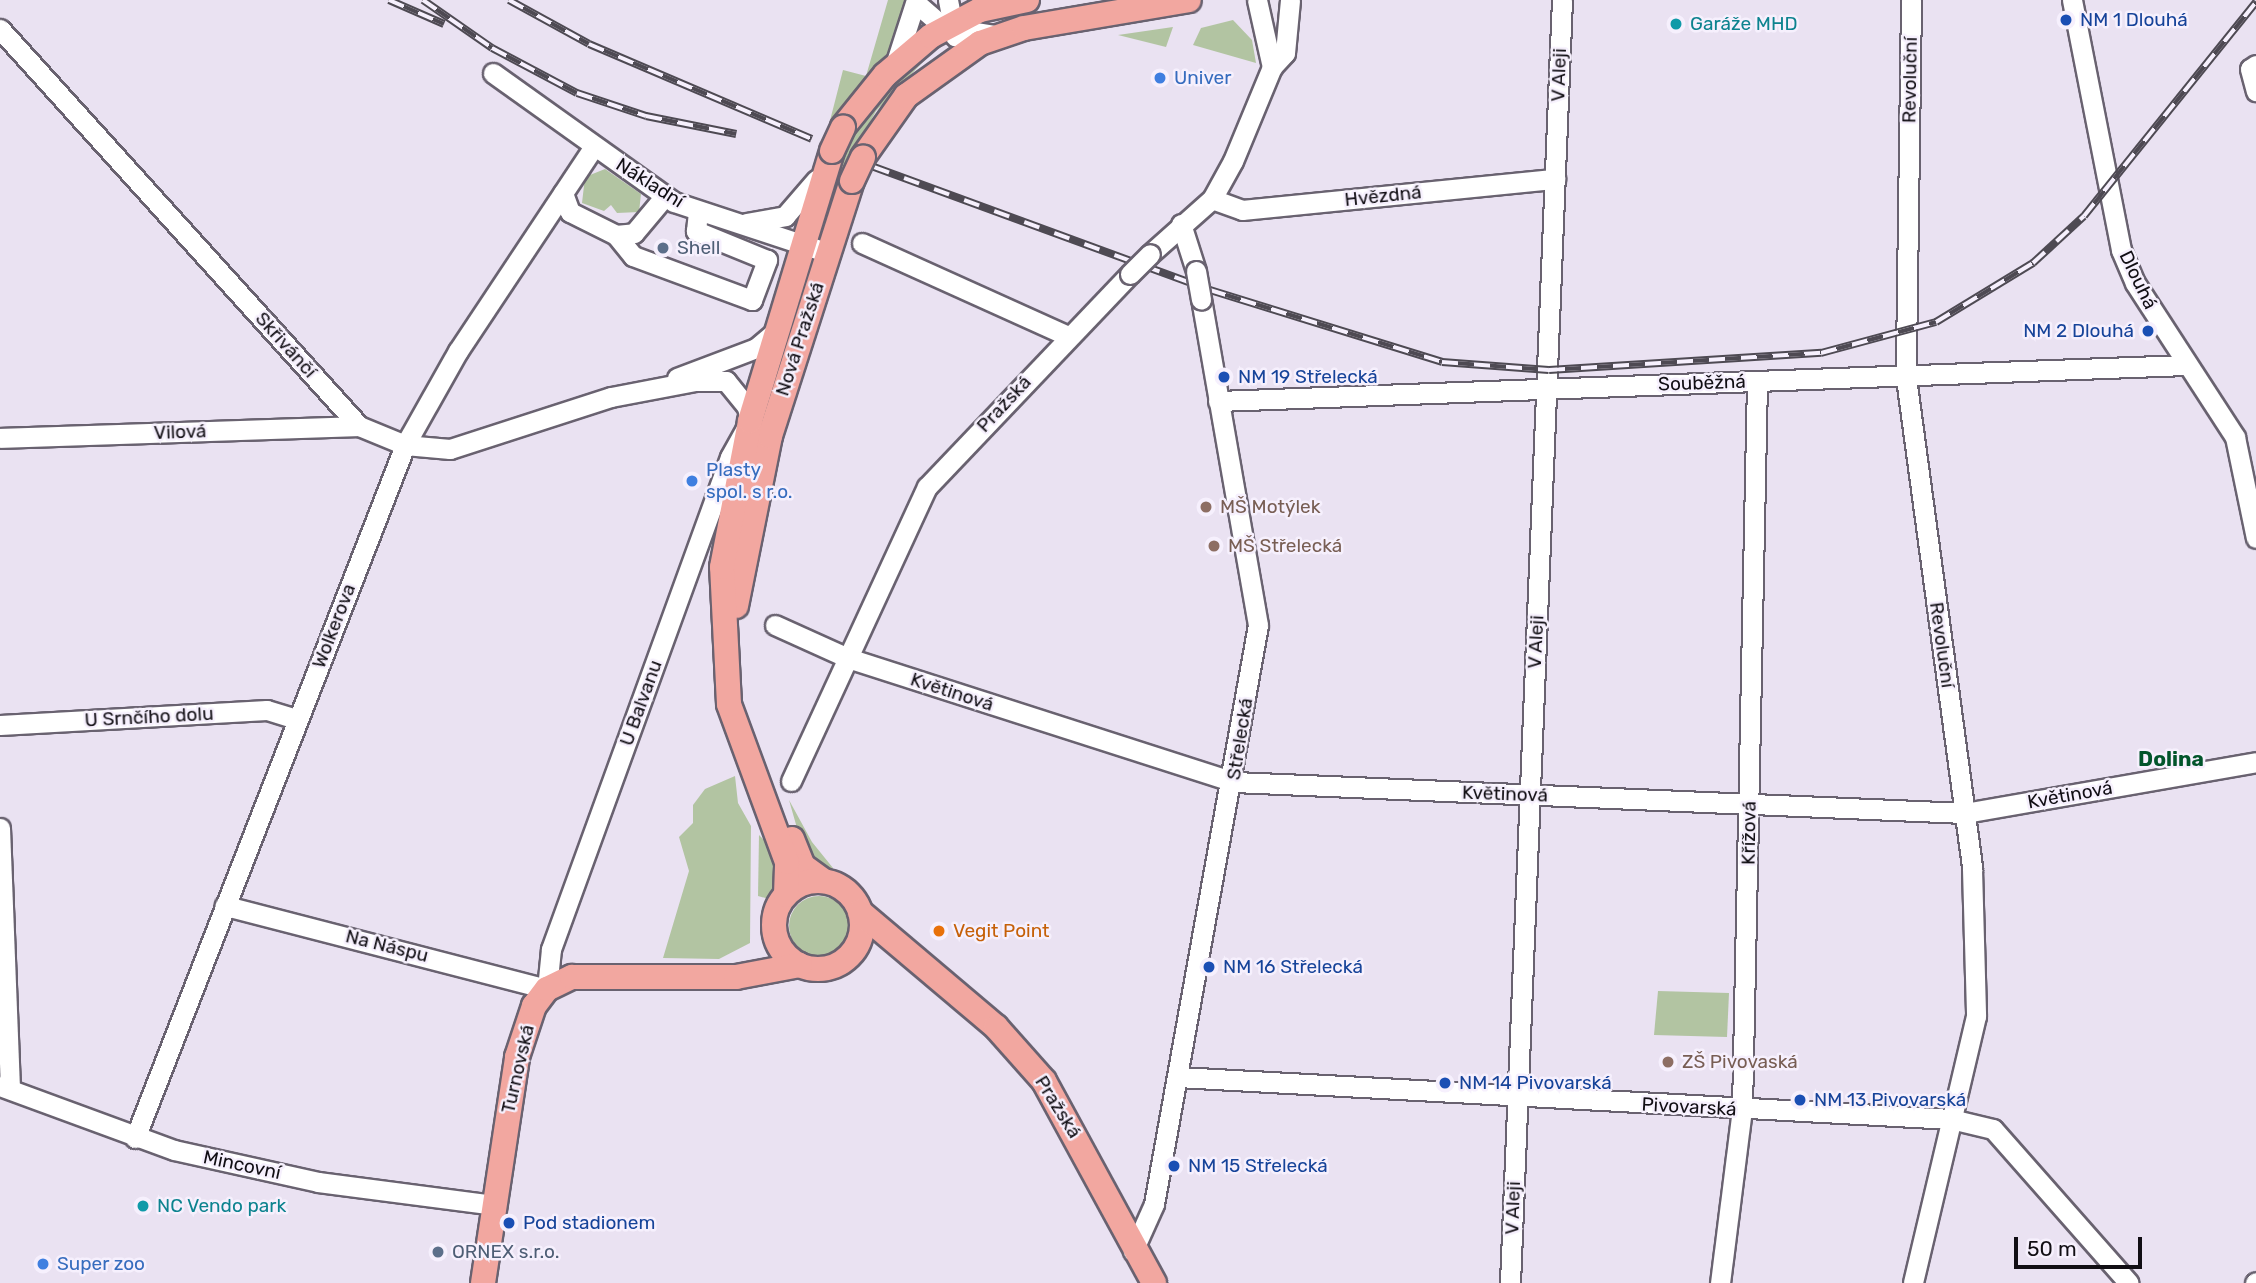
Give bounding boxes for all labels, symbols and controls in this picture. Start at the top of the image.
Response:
place label: NM 1 Dlouhá [2080,9,2188,31]
marker: NM 1 Dlouhá [2058,12,2074,28]
place label: Garáže MHD [1690,13,1798,35]
marker: Garáže MHD [1668,16,1684,32]
street label: Revoluční [1898,37,1922,123]
street label: V Aleji [1547,47,1571,103]
place label: Univer [1174,67,1231,89]
marker: Univer [1152,70,1168,86]
street label: Nákladní [612,153,688,213]
street label: Hvězdná [1343,181,1423,211]
place label: Shell [677,237,720,259]
marker: Shell [655,240,671,256]
street label: Dlouhá [2114,247,2162,313]
street label: Nová Pražská [771,279,829,399]
street label: Skřivánčí [251,307,321,383]
place label: NM 2 Dlouhá [2023,320,2134,342]
marker: NM 2 Dlouhá [2140,323,2156,339]
place label: NM 19 Střelecká [1238,366,1378,388]
marker: NM 19 Střelecká [1216,369,1232,385]
street label: Souběžná [1658,370,1746,396]
street label: Pražská [972,371,1036,437]
street label: Vilová [153,420,207,444]
place label: Plasty spol. s r.o. [706,459,793,503]
marker: Plasty spol. s r.o. [684,473,700,489]
place label: MŠ Motýlek [1220,496,1320,518]
marker: MŠ Motýlek [1198,499,1214,515]
place label: MŠ Střelecká [1228,535,1342,557]
marker: MŠ Střelecká [1206,538,1222,554]
street label: Wolkerova [307,581,361,671]
street label: Revoluční [1925,601,1959,689]
street label: V Aleji [1523,614,1549,670]
street label: U Balvanu [615,657,667,749]
street label: Květinová [908,668,996,716]
street label: Střelecká [1222,696,1258,782]
street label: U Srnčího dolu [84,702,214,732]
district label: Dolina [2138,746,2204,772]
street label: Květinová [2026,776,2114,814]
street label: Květinová [1462,781,1548,807]
street label: Křížová [1737,801,1761,865]
place label: Vegit Point [953,920,1050,942]
marker: Vegit Point [931,923,947,939]
street label: Na Náspu [343,925,431,967]
place label: NM 16 Střelecká [1223,956,1363,978]
marker: NM 16 Střelecká [1201,959,1217,975]
street label: Turnovská [497,1022,539,1116]
place label: ZŠ Pivovaská [1682,1051,1798,1073]
marker: ZŠ Pivovaská [1660,1054,1676,1070]
street label: Pražská [1030,1072,1086,1142]
place label: NM 14 Pivovarská [1459,1072,1612,1094]
marker: NM 14 Pivovarská [1437,1075,1453,1091]
place label: NM 13 Pivovarská [1814,1089,1966,1111]
marker: NM 13 Pivovarská [1792,1092,1808,1108]
street label: Pivovarská [1641,1093,1737,1121]
street label: Mincovní [201,1146,283,1184]
place label: NM 15 Střelecká [1188,1155,1328,1177]
marker: NM 15 Střelecká [1166,1158,1182,1174]
street label: V Aleji [1501,1180,1525,1236]
place label: NC Vendo park [157,1195,287,1217]
marker: NC Vendo park [135,1198,151,1214]
place label: Pod stadionem [523,1212,655,1234]
marker: Pod stadionem [501,1215,517,1231]
scale bar [2018,1224,2146,1268]
text: 50 m [2027,1236,2077,1261]
place label: ORNEX s.r.o. [452,1241,559,1263]
marker: ORNEX s.r.o. [430,1244,446,1260]
place label: Super zoo [57,1253,145,1275]
marker: Super zoo [35,1256,51,1272]

